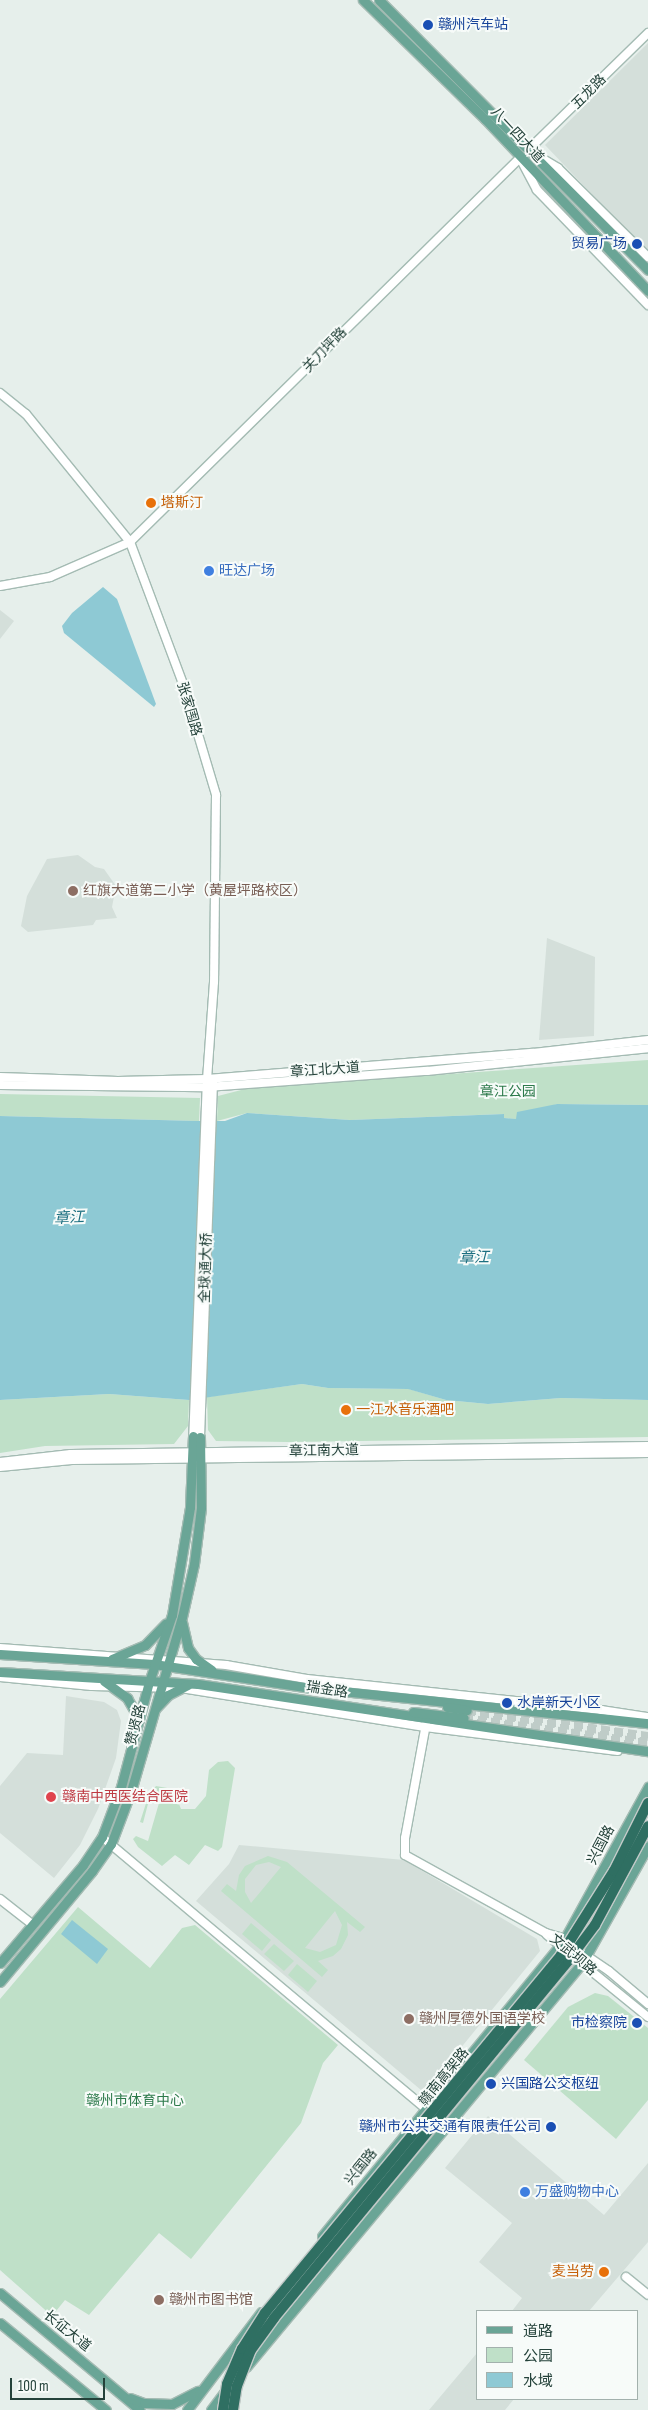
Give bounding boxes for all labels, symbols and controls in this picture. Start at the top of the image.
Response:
place label: 赣州汽车站 [438,17,508,33]
marker: 赣州汽车站 [422,19,434,31]
street label: 五龙路 [568,71,610,113]
street label: 八一四大道 [487,104,547,166]
place label: 贸易广场 [571,236,627,252]
marker: 贸易广场 [631,238,643,250]
street label: 关刀坪路 [300,324,350,376]
place label: 塔斯汀 [161,495,203,511]
marker: 塔斯汀 [145,497,157,509]
place label: 旺达广场 [219,563,275,579]
marker: 旺达广场 [203,565,215,577]
street label: 张家围路 [173,680,205,738]
place label: 红旗大道第二小学（黄屋坪路校区） [83,883,307,899]
marker: 红旗大道第二小学（黄屋坪路校区） [67,885,79,897]
street label: 章江北大道 [289,1059,361,1081]
park label: 章江公园 [480,1084,536,1100]
water label: 章江 [54,1208,84,1228]
street label: 全球通大桥 [196,1233,216,1303]
water label: 章江 [459,1249,489,1267]
place label: 一江水音乐酒吧 [356,1402,454,1418]
marker: 一江水音乐酒吧 [340,1404,352,1416]
street label: 章江南大道 [289,1442,359,1460]
street label: 瑞金路 [305,1678,349,1702]
place label: 水岸新天小区 [517,1695,601,1711]
marker: 水岸新天小区 [501,1697,513,1709]
street label: 赞贤路 [123,1703,149,1747]
place label: 赣南中西医结合医院 [62,1789,188,1805]
marker: 赣南中西医结合医院 [44,1790,58,1804]
street label: 兴国路 [584,1823,618,1867]
street label: 文武坝路 [546,1931,600,1979]
place label: 赣州厚德外国语学校 [419,2011,545,2027]
marker: 赣州厚德外国语学校 [403,2013,415,2025]
place label: 市检察院 [571,2015,627,2031]
marker: 市检察院 [631,2017,643,2029]
street label: 赣南高架路 [415,2045,473,2109]
place label: 兴国路公交枢纽 [501,2076,599,2092]
marker: 兴国路公交枢纽 [485,2078,497,2090]
park label: 赣州市体育中心 [86,2093,184,2109]
place label: 赣州市公共交通有限责任公司 [359,2119,541,2135]
marker: 赣州市公共交通有限责任公司 [545,2121,557,2133]
street label: 兴国路 [341,2145,381,2189]
place label: 万盛购物中心 [535,2184,619,2200]
marker: 万盛购物中心 [519,2186,531,2198]
place label: 麦当劳 [552,2264,594,2280]
marker: 麦当劳 [598,2266,610,2278]
place label: 赣州市图书馆 [169,2292,253,2308]
marker: 赣州市图书馆 [153,2294,165,2306]
street label: 长征大道 [40,2307,94,2355]
legend [476,2310,638,2400]
text: 道路 [523,2322,553,2341]
text: 公园 [523,2347,553,2366]
scale bar [12,2368,108,2400]
text: 水域 [523,2372,553,2391]
text: 100 m [18,2377,49,2396]

